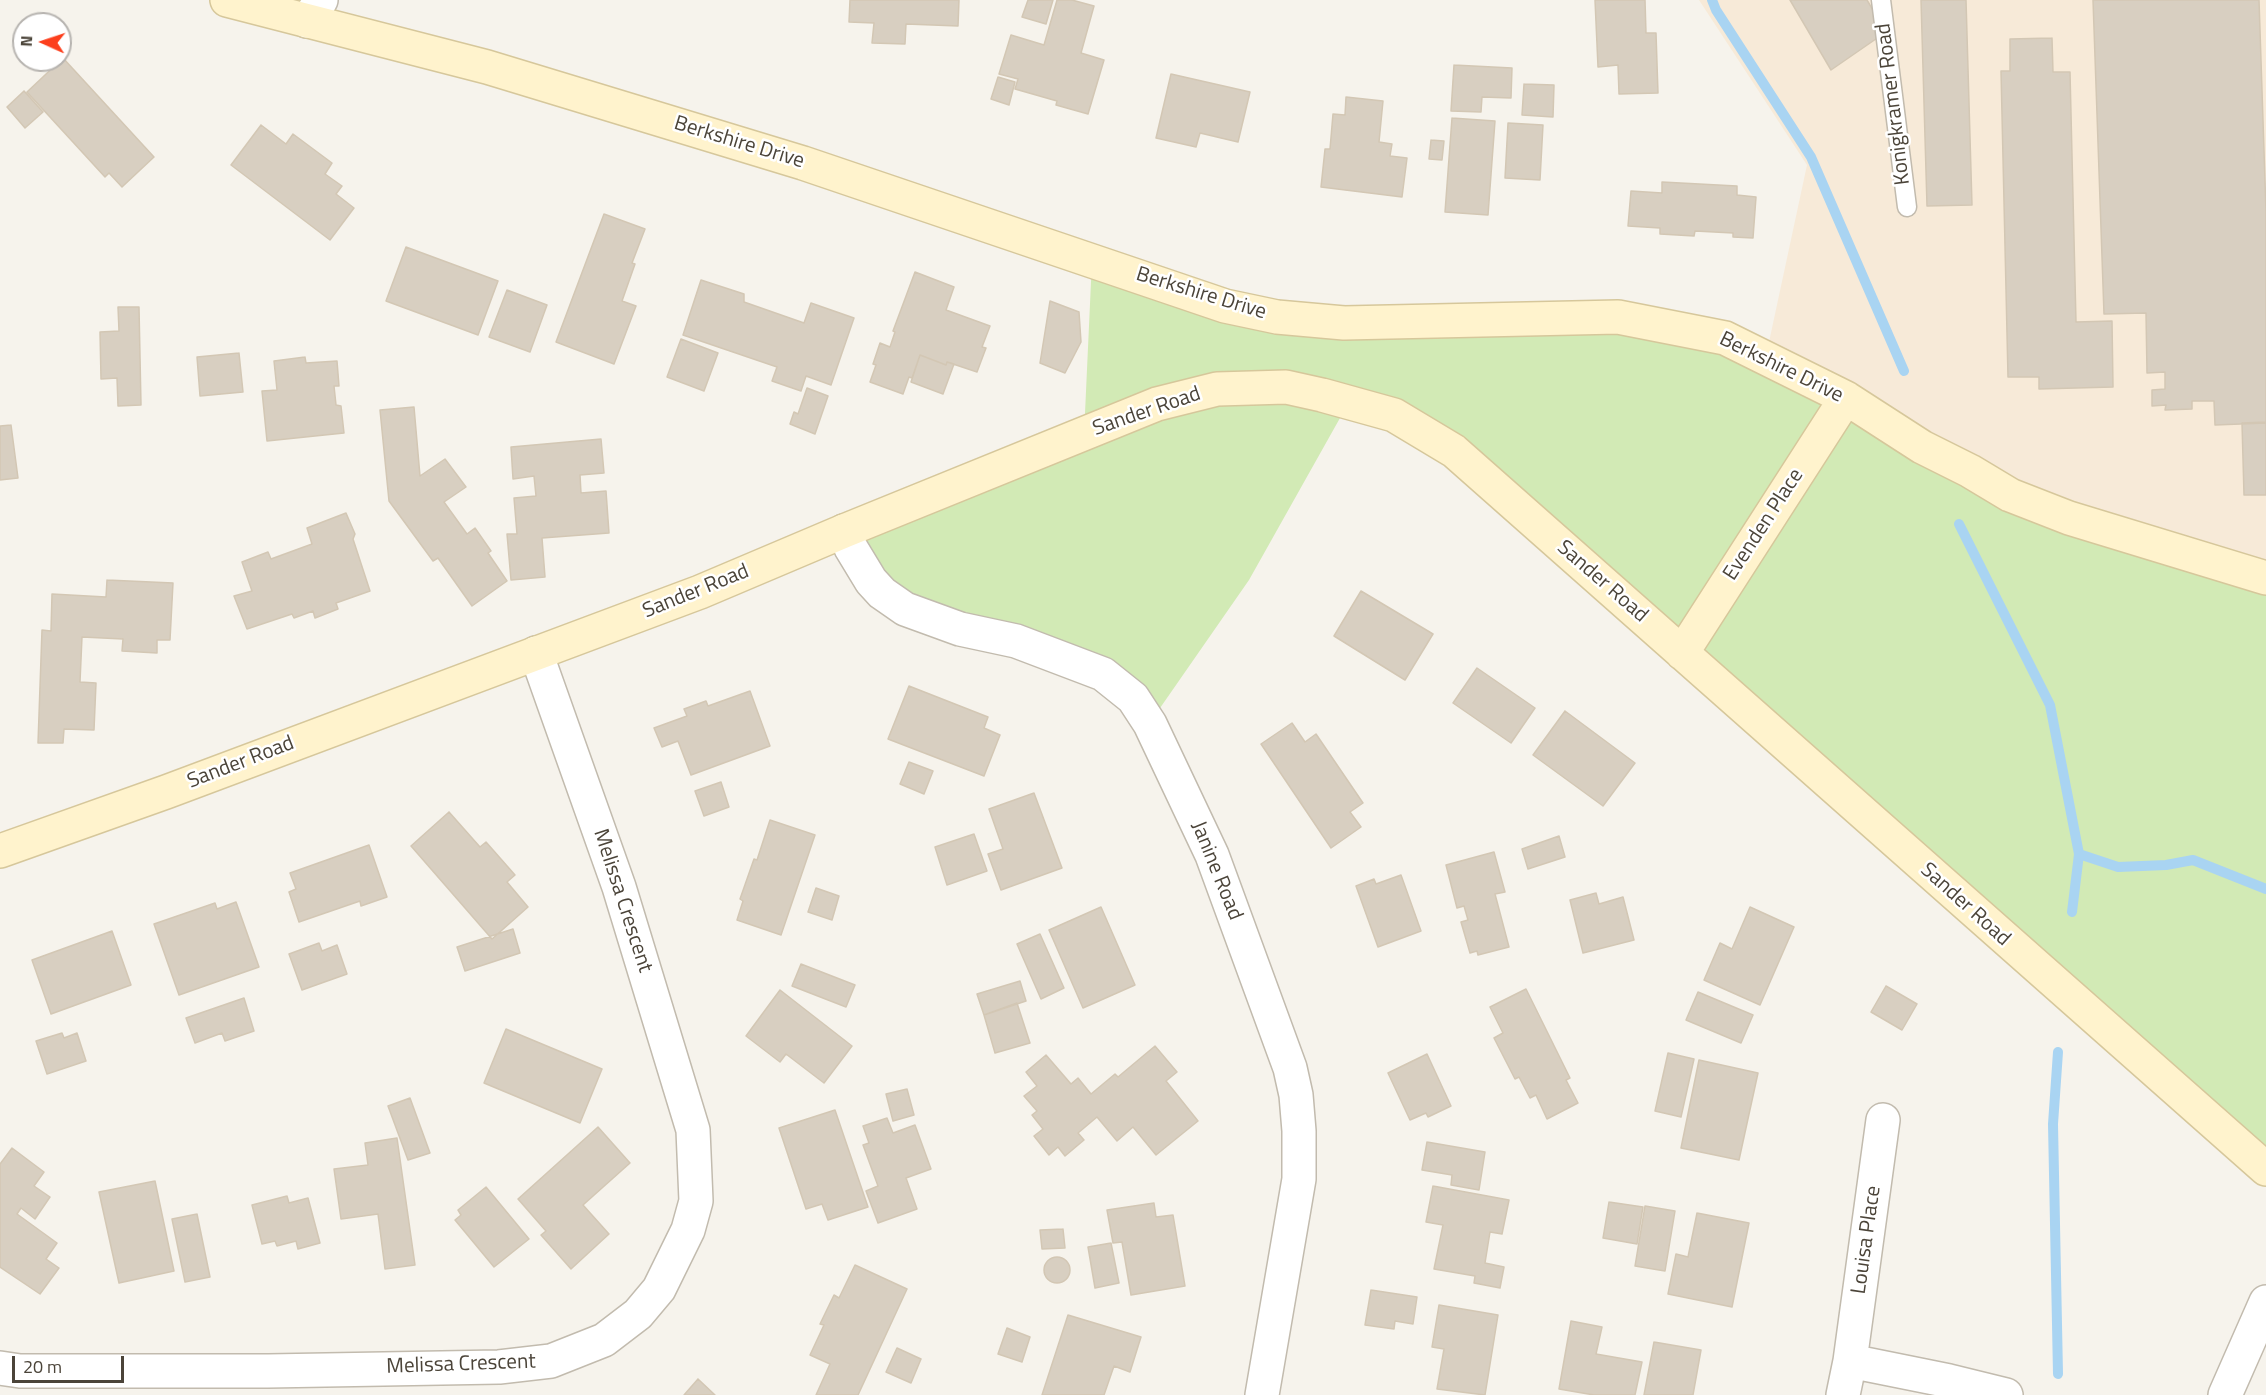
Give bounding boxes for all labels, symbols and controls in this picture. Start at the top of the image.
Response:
north arrow [12,12,72,72]
street label: Konigkramer Road [1872,22,1916,186]
text: N [14,35,38,47]
street label: Berkshire Drive [671,111,807,175]
street label: Berkshire Drive [1133,262,1269,326]
street label: Berkshire Drive [1715,327,1847,409]
street label: Sander Road [1090,382,1204,442]
street label: Evenden Place [1719,464,1809,586]
street label: Sander Road [1551,536,1653,628]
street label: Sander Road [639,559,753,625]
street label: Sander Road [184,731,298,795]
street label: Janine Road [1185,818,1247,924]
street label: Melissa Crescent [587,826,657,976]
street label: Sander Road [1915,858,2015,952]
street label: Louisa Place [1847,1184,1887,1296]
scale bar [15,1344,128,1382]
street label: Melissa Crescent [386,1350,536,1380]
text: 20 m [23,1353,62,1380]

